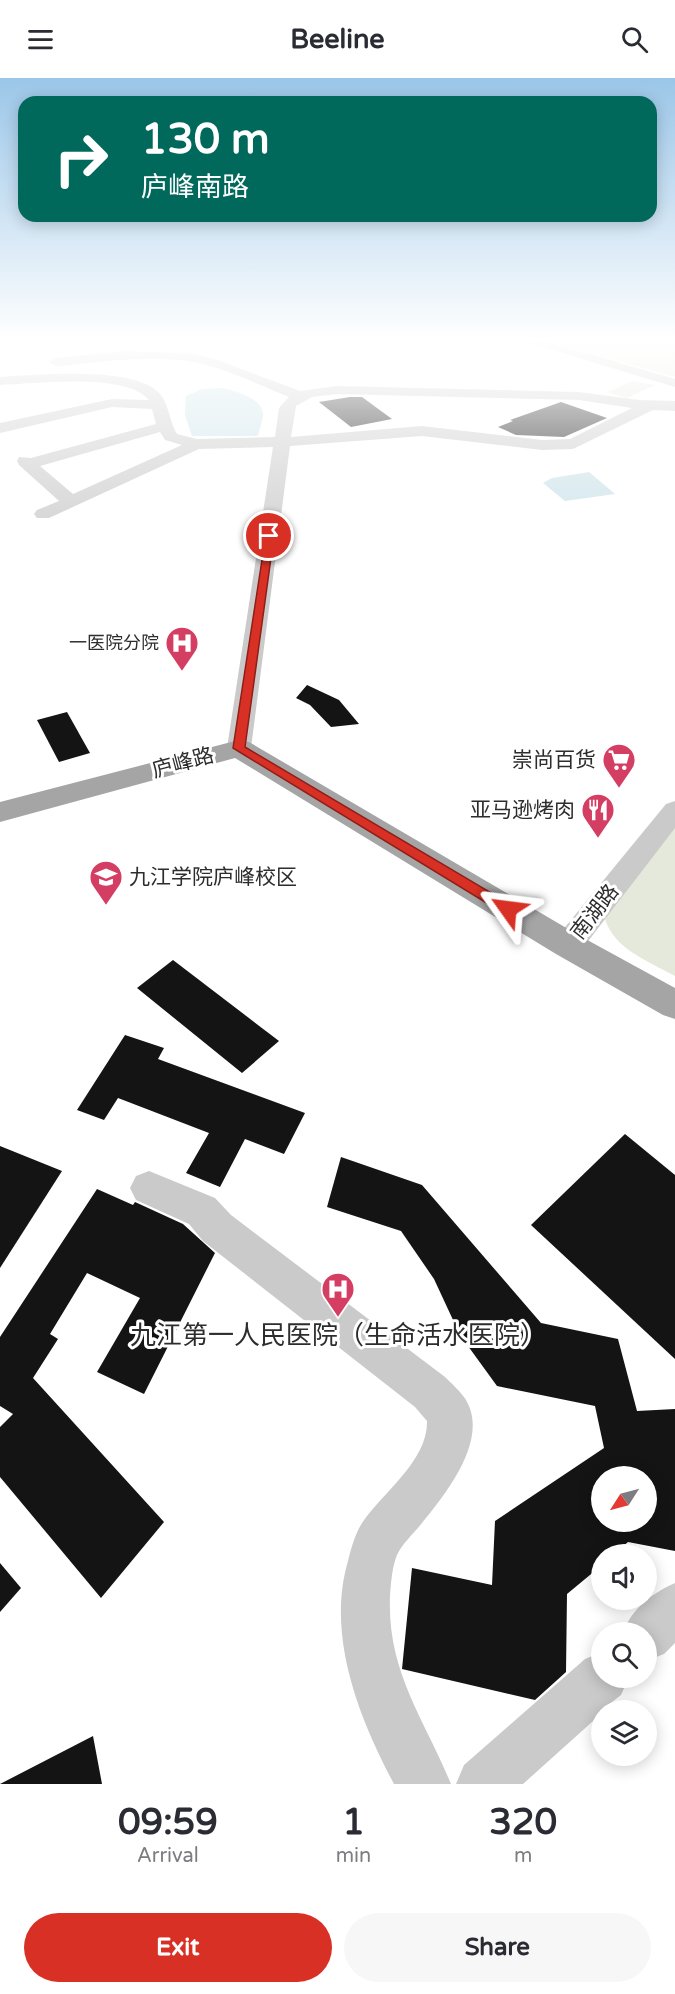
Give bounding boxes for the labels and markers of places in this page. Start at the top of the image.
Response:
pin [243,510,294,561]
hospital icon: 一医院分院 [164,625,200,672]
place label: 一医院分院 [69,632,159,654]
supermarket icon: 崇尚百货 [601,742,637,789]
place label: 崇尚百货 [512,748,596,773]
restaurant icon: 亚马逊烤肉 [580,792,616,839]
place label: 亚马逊烤肉 [470,798,575,823]
school or university icon: 九江学院庐峰校区 [88,859,124,906]
place label: 九江学院庐峰校区 [129,865,297,890]
hospital icon: 九江第一人民医院（生命活水医院） [320,1271,356,1318]
place label: 九江第一人民医院（生命活水医院） [130,1320,546,1351]

